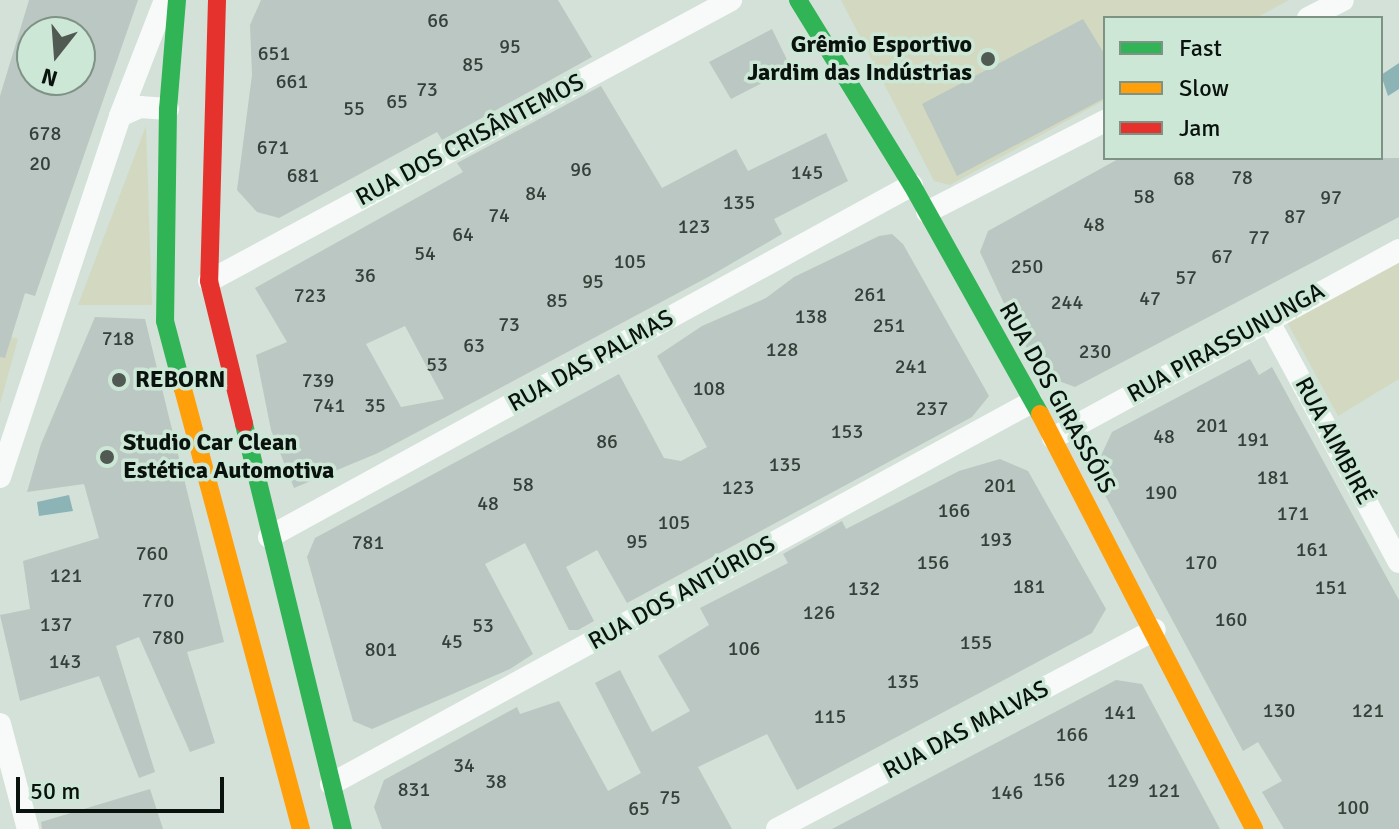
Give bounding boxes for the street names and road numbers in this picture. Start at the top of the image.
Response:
street label: RUA DOS CRISÂNTEMOS [351,68,589,212]
street label: RUA PIRASSUNUNGA [1122,277,1330,409]
street label: RUA DOS GIRASSÓIS [993,297,1121,499]
street label: RUA DAS PALMAS [503,304,679,418]
street label: RUA AIMBIRÉ [1288,372,1380,510]
street label: RUA DOS ANTÚRIOS [584,530,780,656]
street label: RUA DAS MALVAS [878,674,1054,786]

